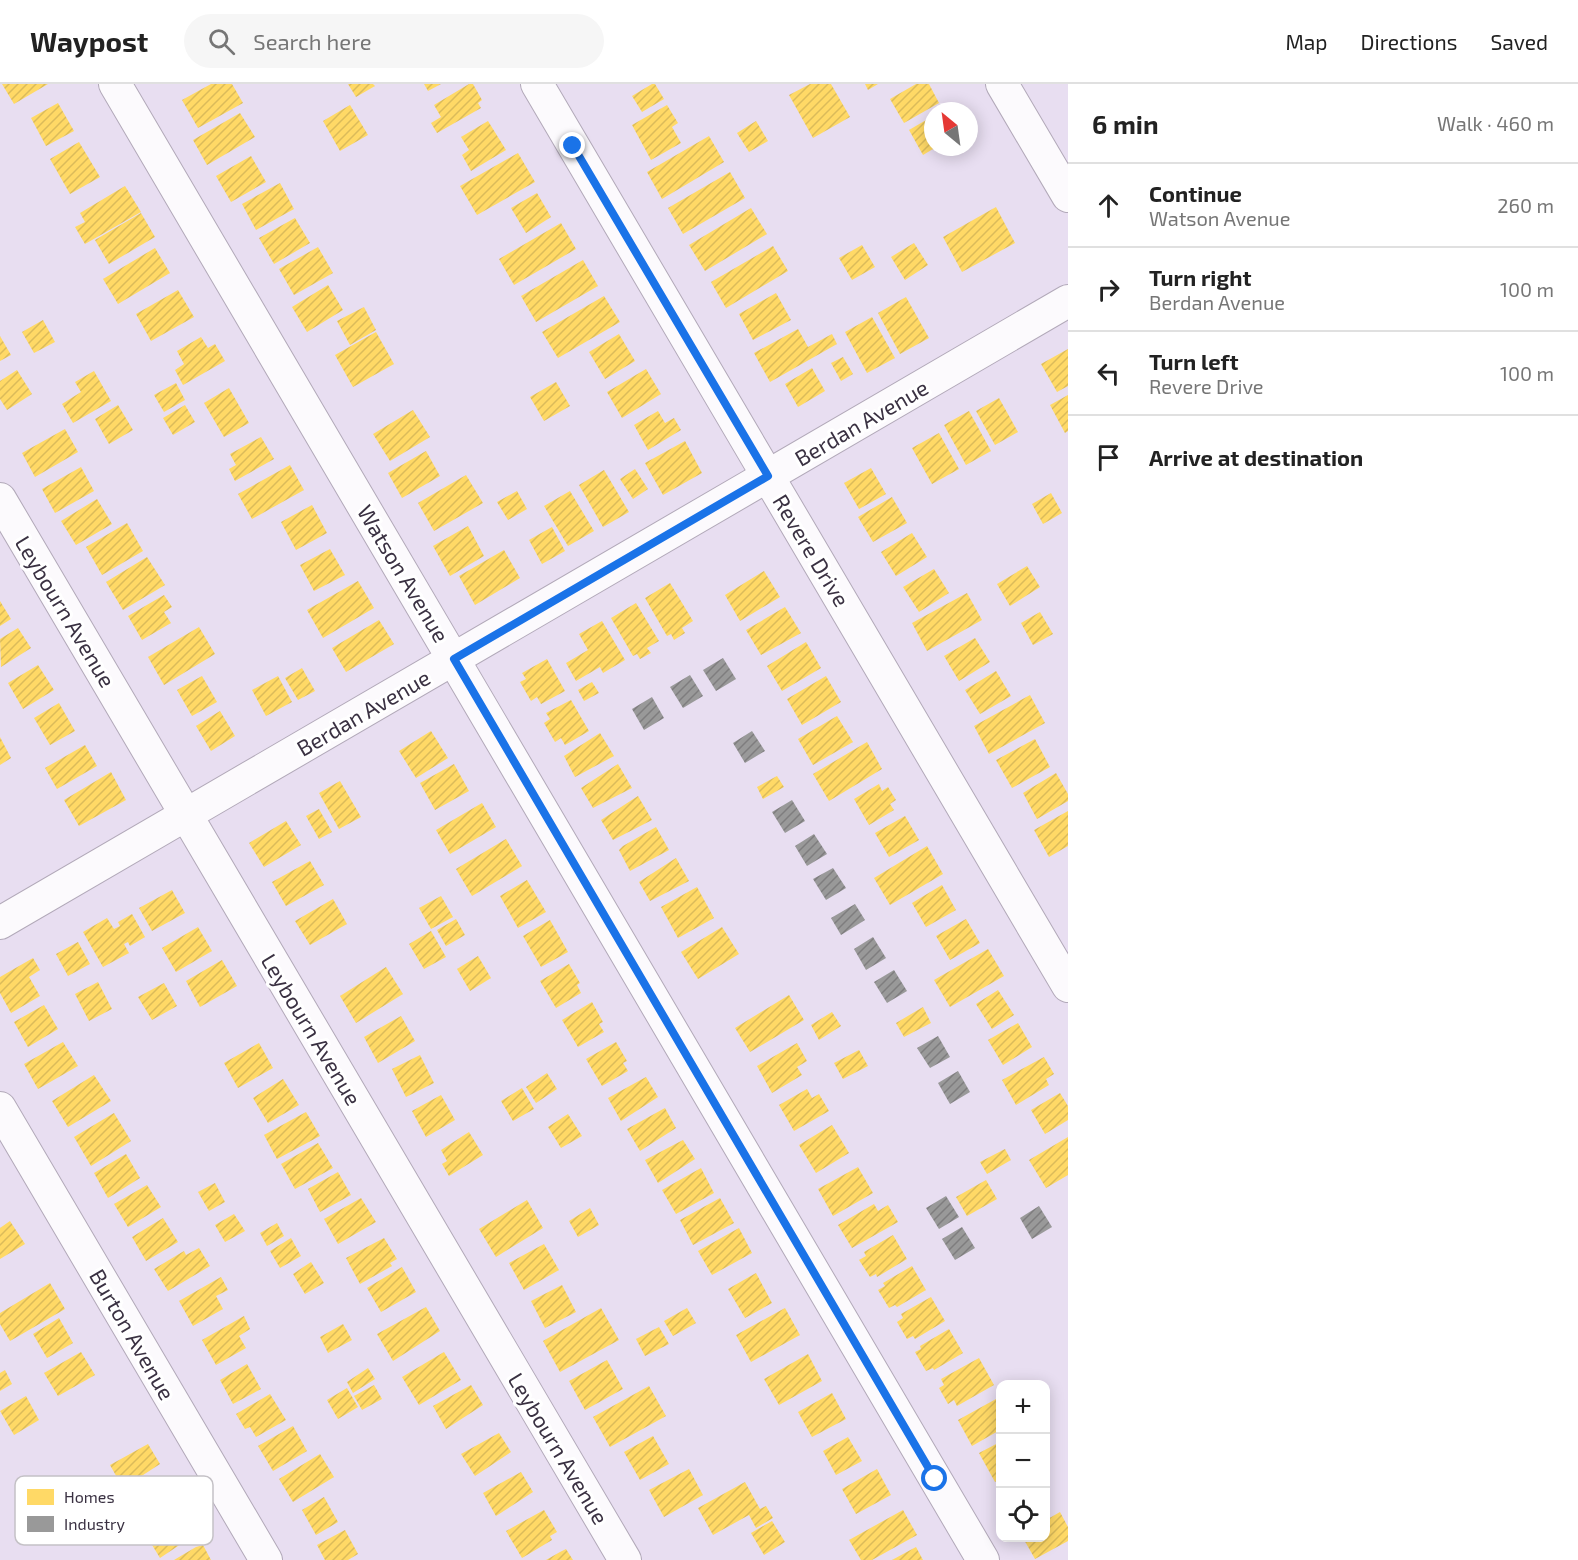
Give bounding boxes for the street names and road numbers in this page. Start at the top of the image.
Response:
street label: Berdan Avenue [790,373,932,471]
street label: Revere Drive [768,489,856,611]
street label: Watson Avenue [353,500,455,646]
street label: Leybourn Avenue [11,531,121,691]
street label: Berdan Avenue [292,663,434,761]
street label: Leybourn Avenue [257,949,367,1109]
street label: Burton Avenue [85,1264,181,1404]
street label: Leybourn Avenue [504,1368,614,1528]

